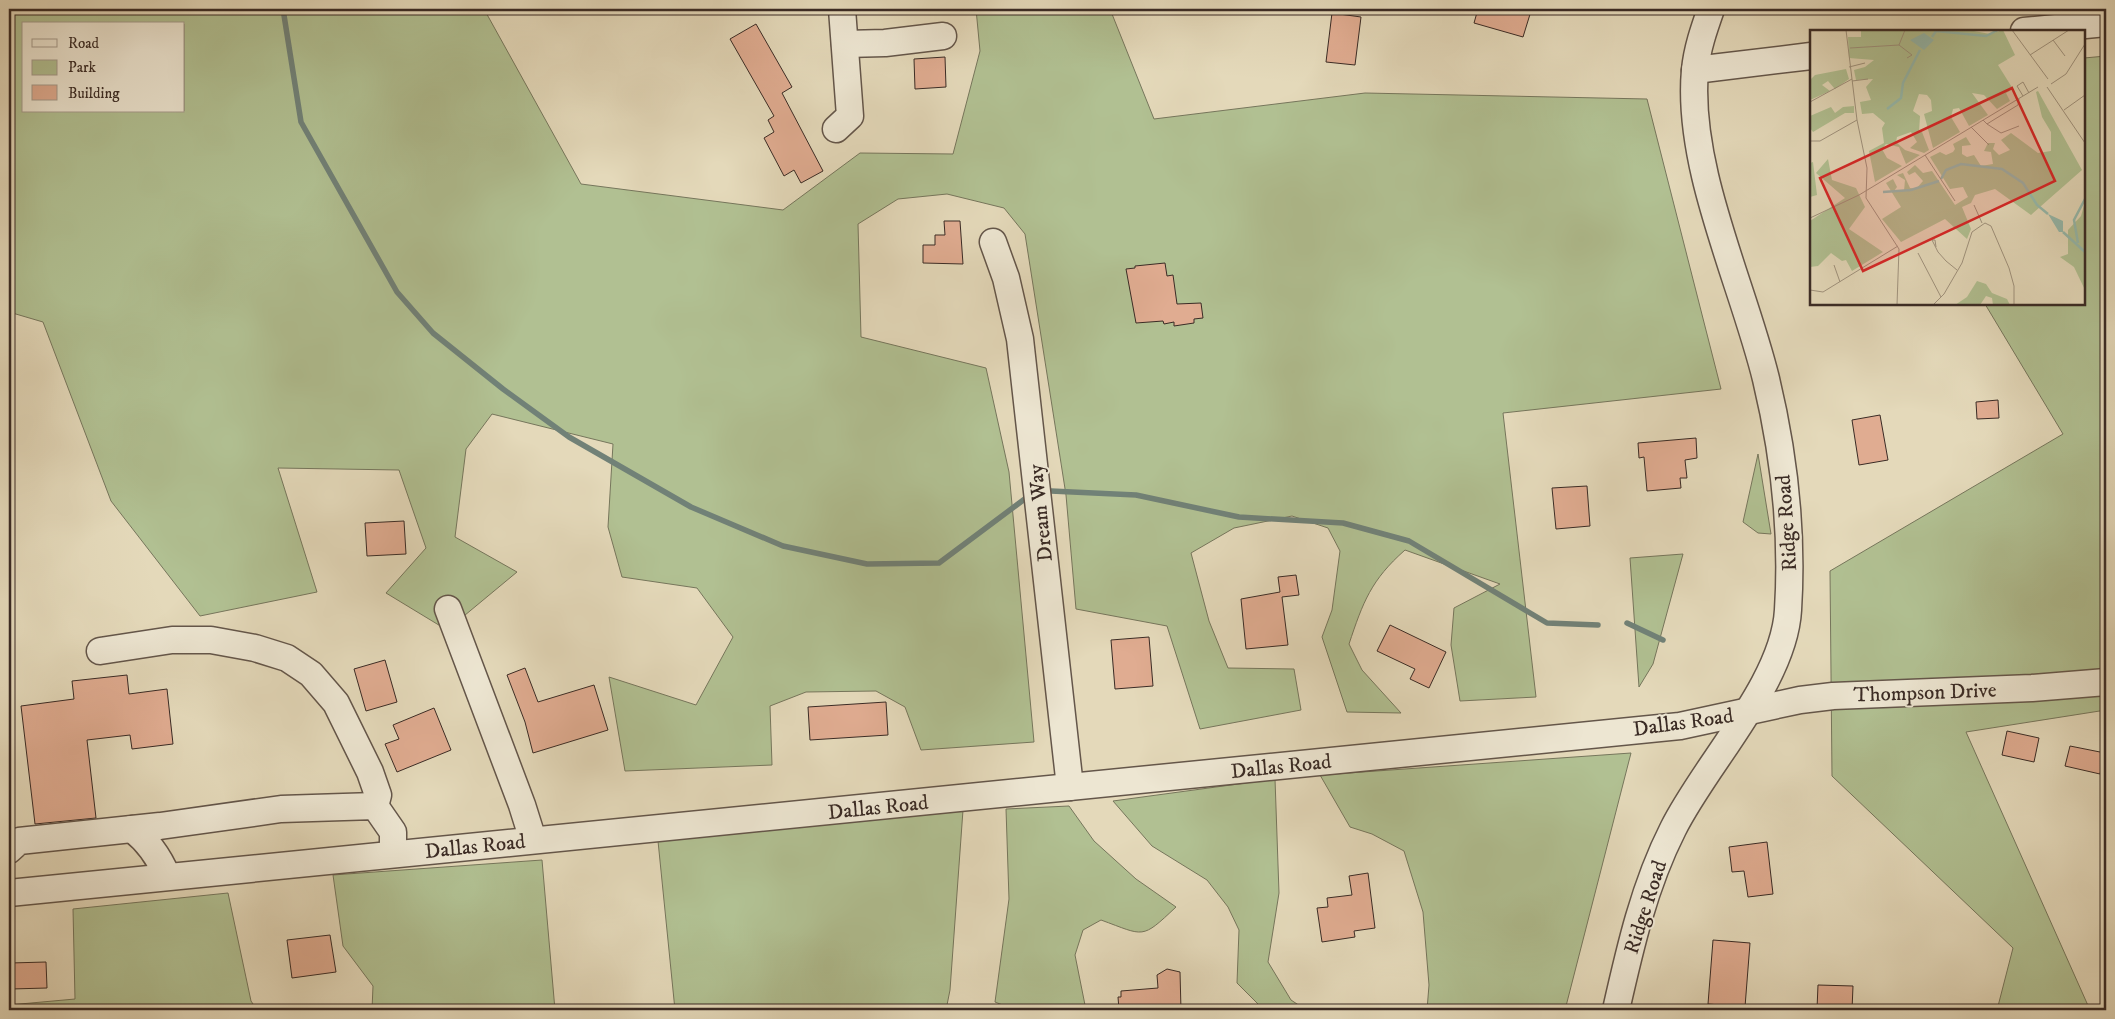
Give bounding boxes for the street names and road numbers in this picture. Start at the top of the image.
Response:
street label: Dream Way [1023,462,1059,563]
street label: Ridge Road [1771,473,1803,572]
street label: Thompson Drive [1853,678,1997,708]
street label: Dallas Road [1631,703,1736,743]
street label: Dallas Road [1229,749,1333,785]
street label: Dallas Road [826,790,930,826]
street label: Dallas Road [423,829,527,865]
street label: Ridge Road [1619,857,1673,957]

